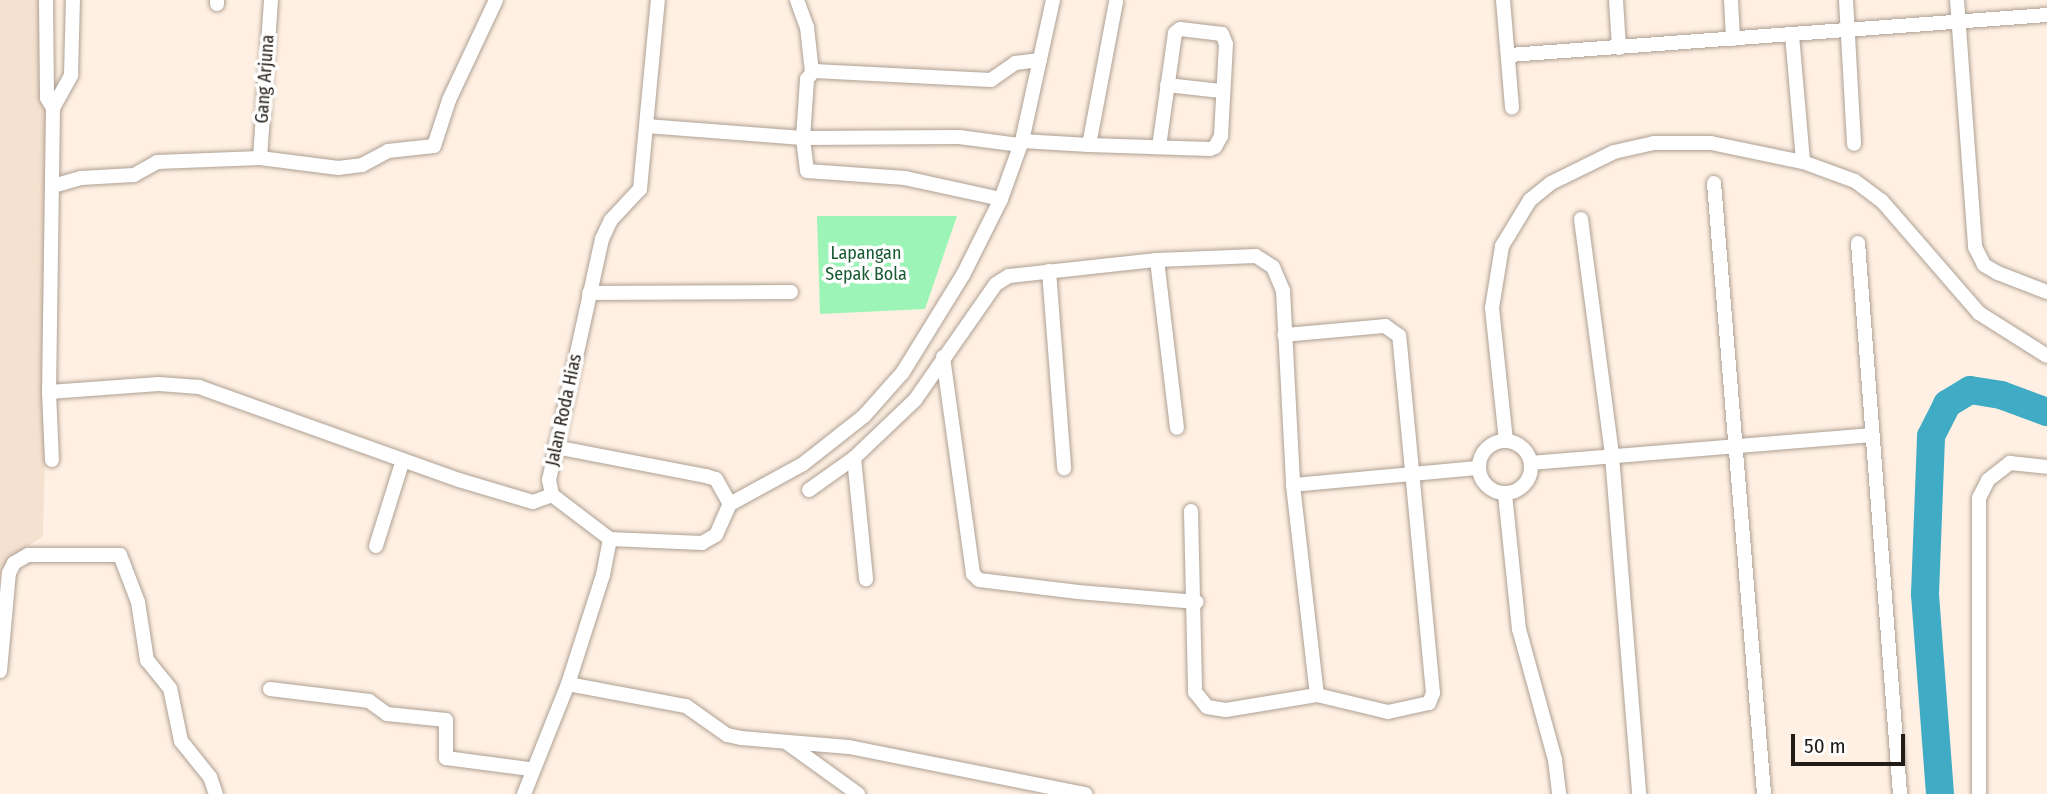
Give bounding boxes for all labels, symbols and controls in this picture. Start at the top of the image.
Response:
street label: Gang Arjuna [251,34,279,124]
park label: Lapangan Sepak Bola [825,243,907,286]
street label: Jalan Roda Hias [542,352,586,468]
scale bar [1795,720,1909,764]
text: 50 m [1804,733,1846,759]

